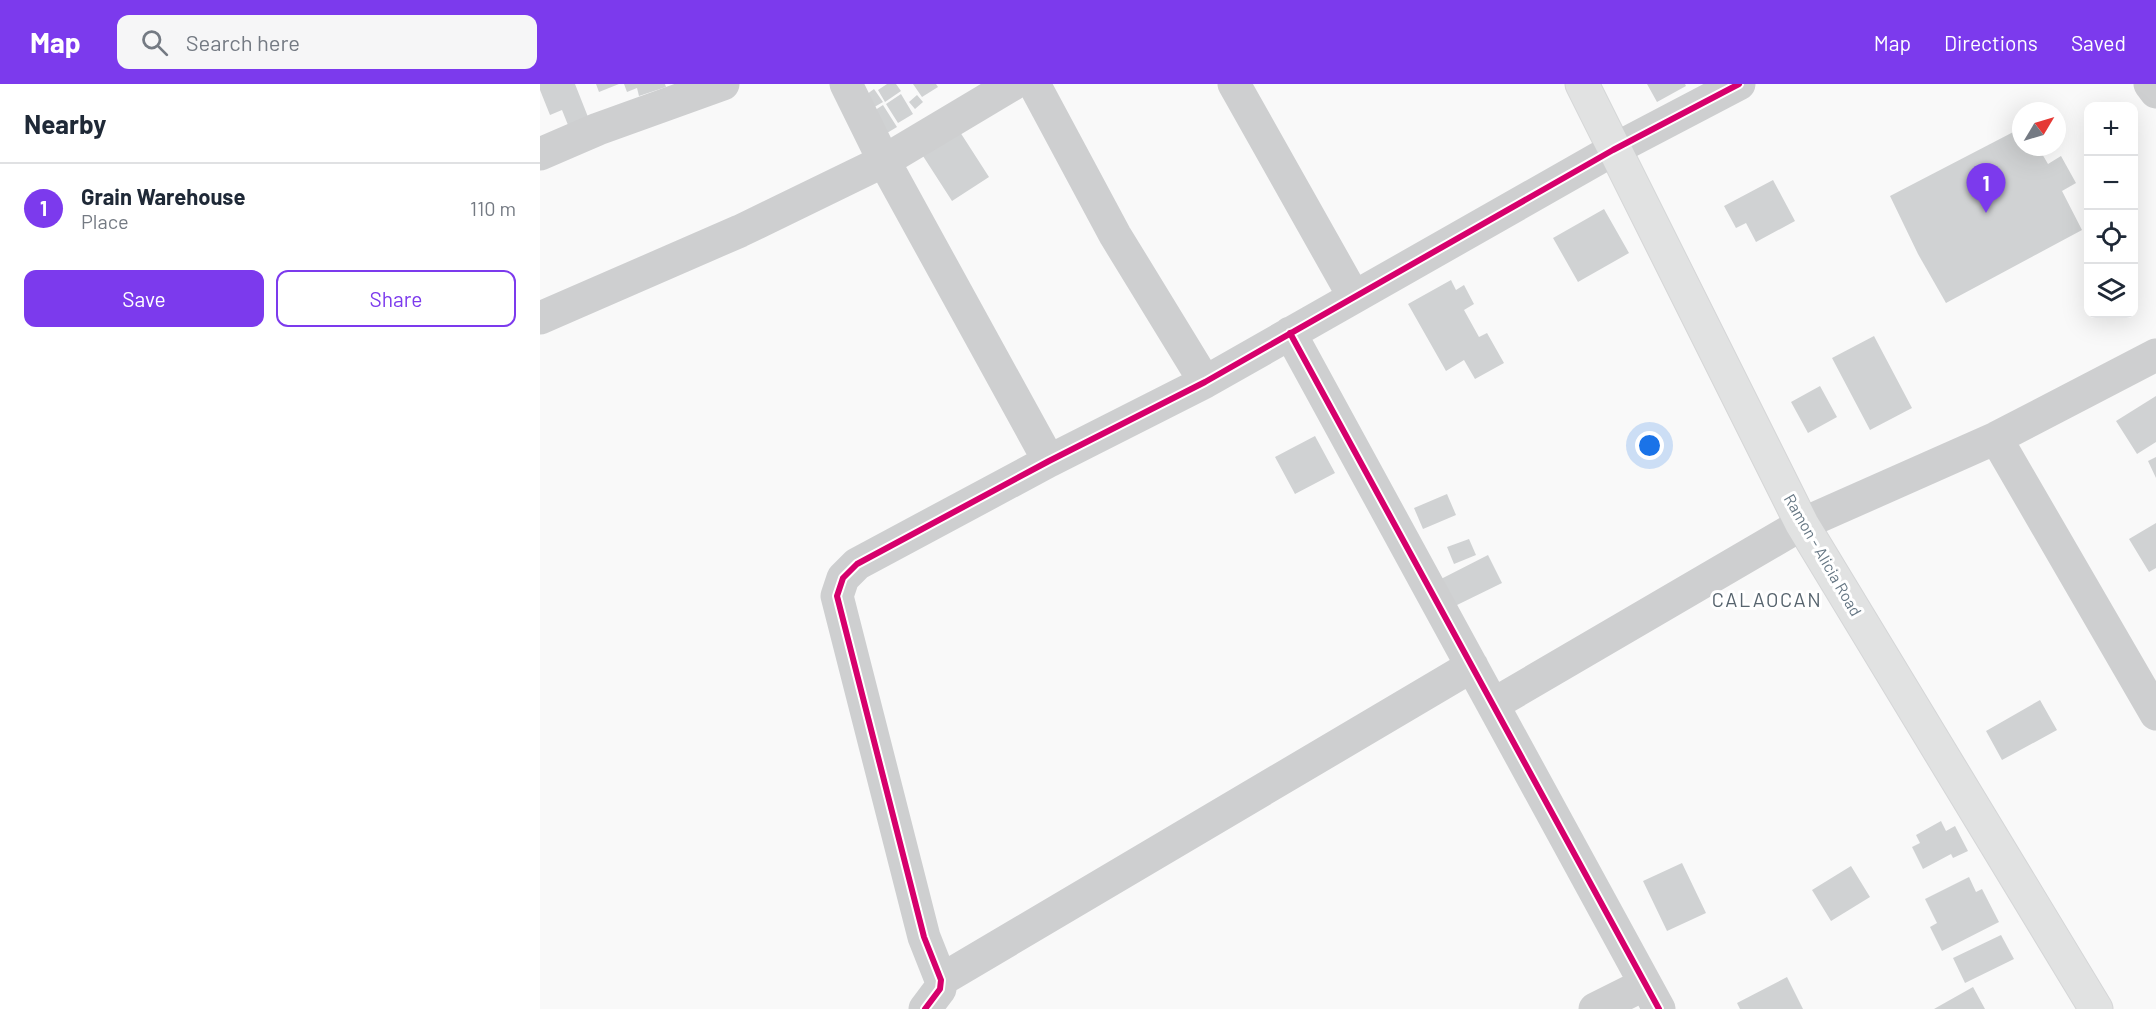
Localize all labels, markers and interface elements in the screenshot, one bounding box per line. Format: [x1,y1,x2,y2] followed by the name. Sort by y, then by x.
[117,15,537,69] search box
[30,25,81,59] text: Map
[138,26,171,59] icon: search
[186,29,300,55] text: Search here
[1874,30,1911,55] text: Map
[1944,30,2038,55] text: Directions
[2071,30,2126,55] text: Saved
[2012,102,2066,156] north arrow
[2084,102,2138,318] map controls
[2084,102,2138,156] button: +
[24,108,106,139] text: Nearby
[2084,156,2138,210] button: −
[1966,164,2006,213] pin: 1
[81,183,245,209] text: Grain Warehouse
[40,196,47,220] text: 1
[470,196,516,220] text: 110 m
[81,209,129,233] text: Place
[2084,210,2138,264] button: locate
[2084,264,2138,318] button: layers
[24,270,264,327] button: Save
[276,270,516,327] button: Share
[1635,431,1664,460] your location
[1781,490,1866,619] street label: Ramon - Alicia Road
[1712,587,1822,611] district label: CALAOCAN

